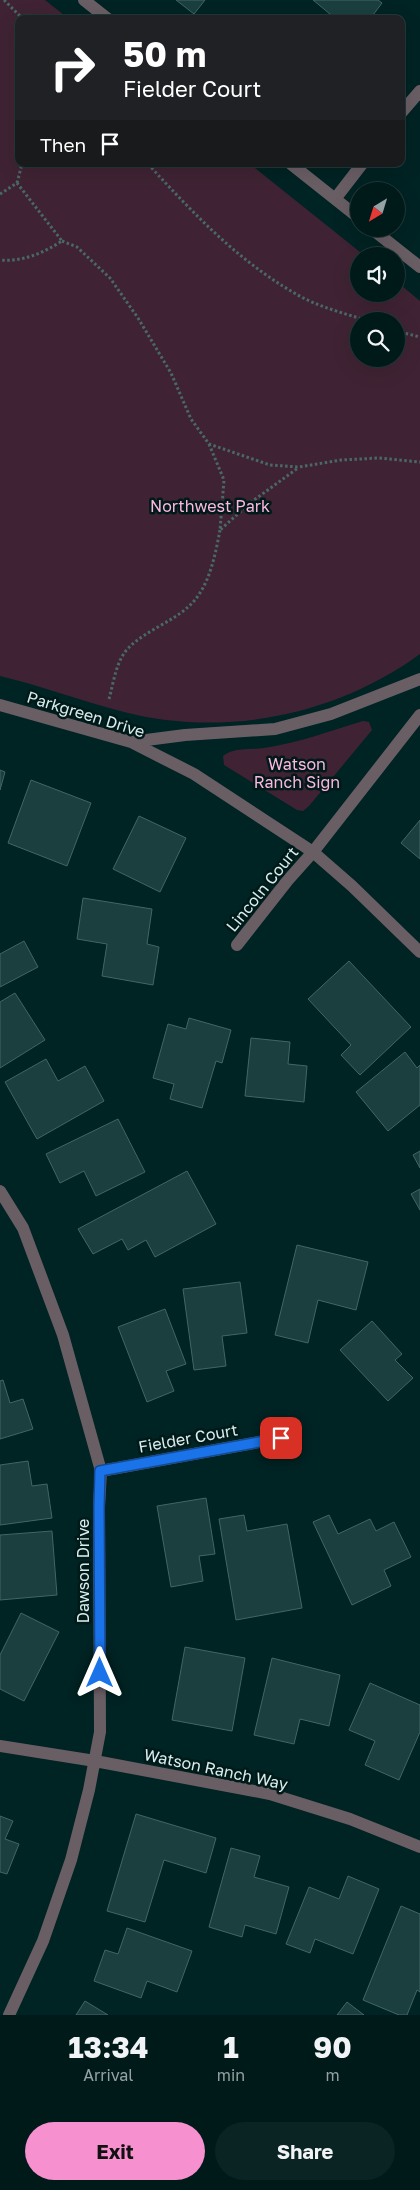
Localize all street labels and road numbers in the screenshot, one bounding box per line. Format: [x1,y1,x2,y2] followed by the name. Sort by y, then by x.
[25,687,147,741] street label: Parkgreen Drive
[222,842,302,936] street label: Lincoln Court
[137,1419,239,1457] street label: Fielder Court
[73,1519,93,1623] street label: Dawson Drive
[142,1744,290,1794] street label: Watson Ranch Way

